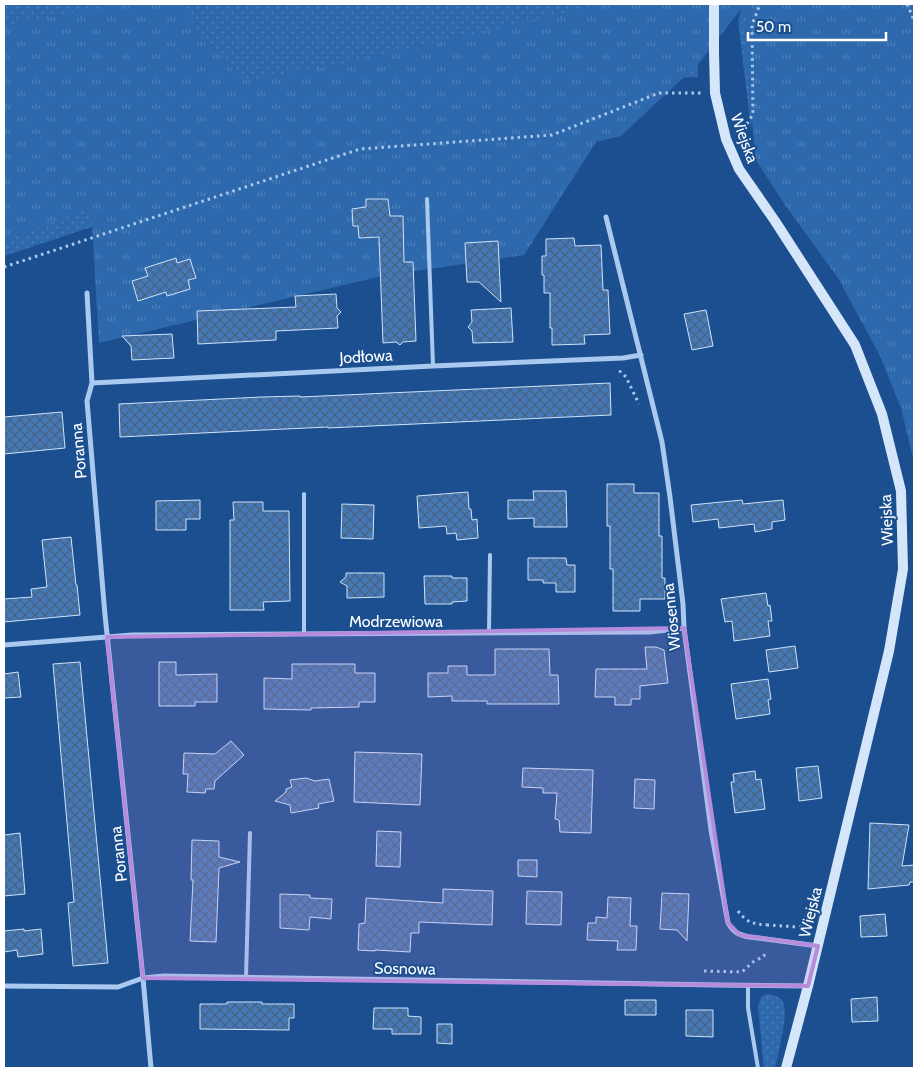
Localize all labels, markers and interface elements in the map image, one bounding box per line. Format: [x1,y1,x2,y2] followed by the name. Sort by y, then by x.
[748,10,886,42] scale bar
[756,18,791,36] text: 50 m
[727,111,762,166] street label: Wiejska
[338,346,393,367] street label: Jodłowa
[67,422,90,480] street label: Poranna
[876,494,897,546] street label: Wiejska
[658,582,684,652] street label: Wiosenna
[349,612,443,631] street label: Modrzewiowa
[106,825,131,883] street label: Poranna
[795,885,826,939] street label: Wiejska
[374,958,436,979] street label: Sosnowa

